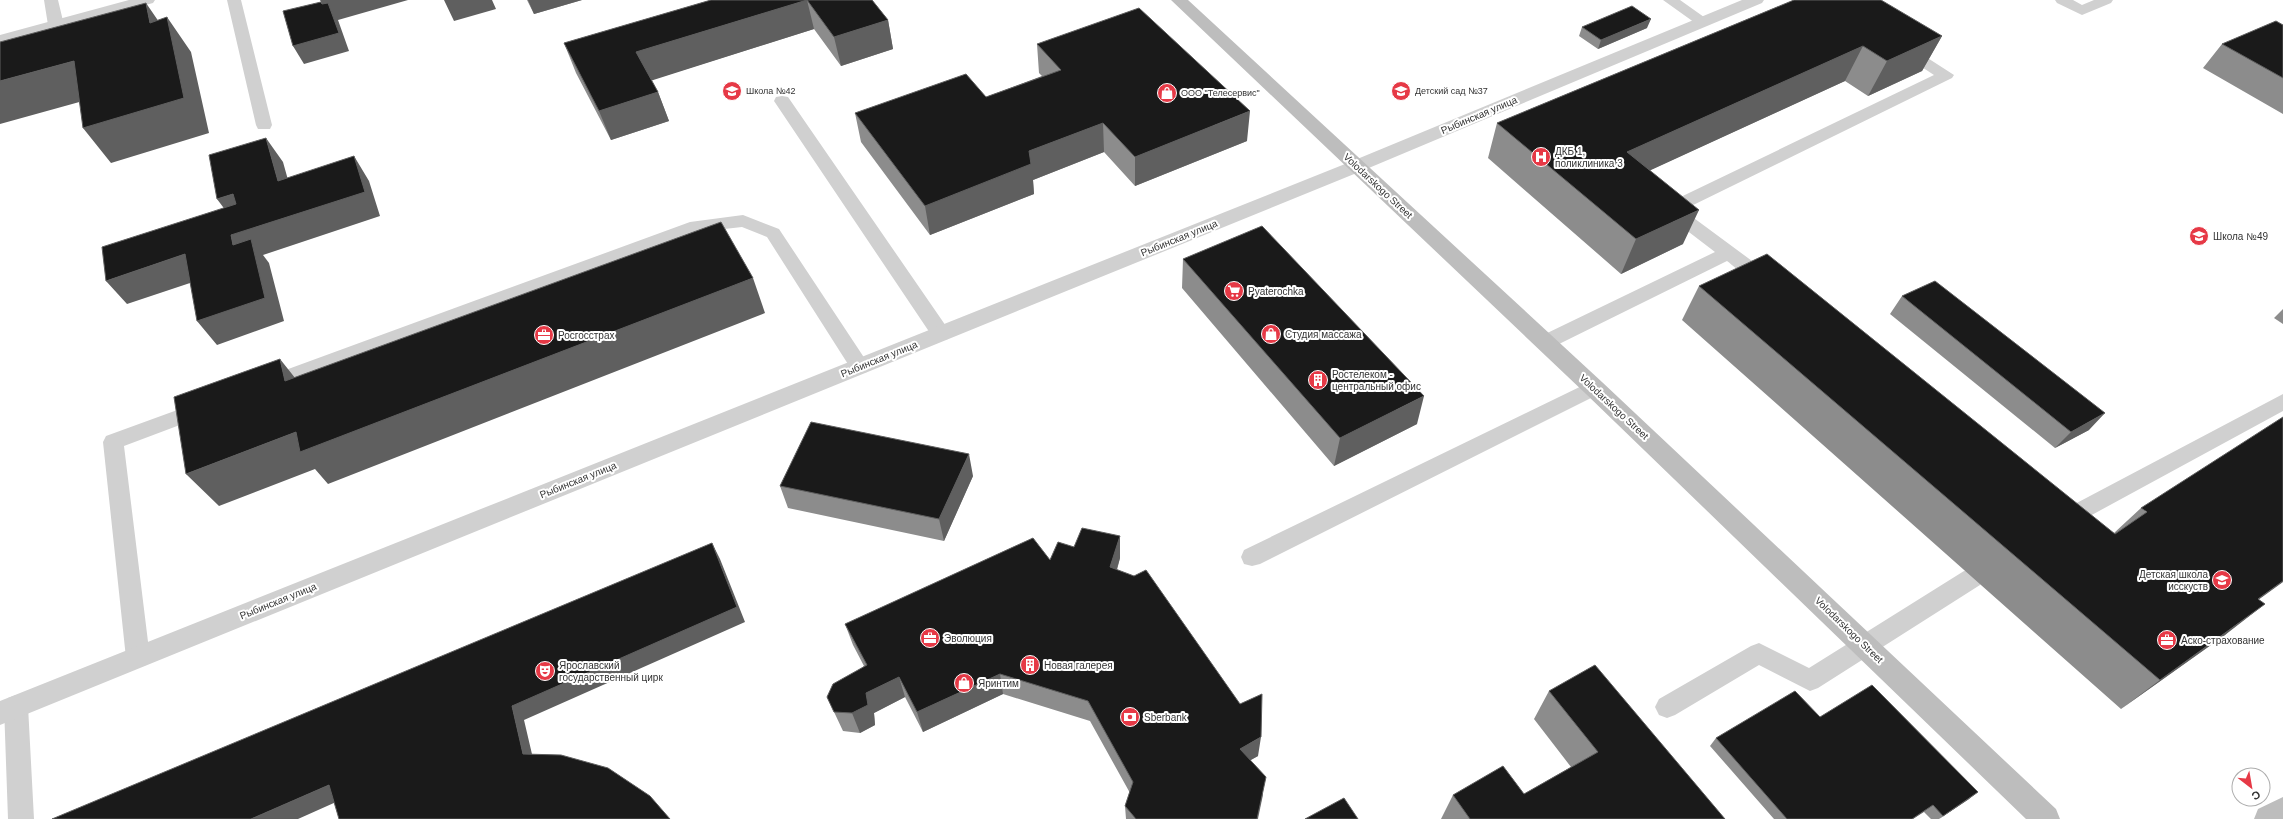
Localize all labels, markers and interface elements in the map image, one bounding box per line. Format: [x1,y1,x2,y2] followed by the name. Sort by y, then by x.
[721,80,743,102] school or university icon: Школа №42
[1390,80,1412,102] school or university icon: Детский сад №37
[1156,82,1178,104] shop icon: ООО "Телесервис"
[746,86,796,96] place label: Школа №42
[1415,86,1488,96] place label: Детский сад №37
[1181,88,1260,98] place label: ООО "Телесервис"
[1439,94,1519,136] street label: Рыбинская улица
[1530,146,1552,168] hospital icon: ДКБ 1, поликлиника 3
[1555,146,1623,169] place label: ДКБ 1, поликлиника 3
[1341,151,1415,221] street label: Volodarskogo Street
[1139,217,1219,258] street label: Рыбинская улица
[2188,225,2210,247] school or university icon: Школа №49
[2213,231,2268,242] place label: Школа №49
[1223,280,1245,302] supermarket icon: Pyaterochka
[1248,286,1304,297] place label: Pyaterochka
[1260,323,1282,345] shop icon: Студия массажа
[533,324,555,346] office icon: Росгосстрах
[1285,329,1362,340] place label: Студия массажа
[558,330,614,341] place label: Росгосстрах
[839,338,919,379] street label: Рыбинская улица
[1307,369,1329,391] building icon: Ростелеком - центральный офис
[1332,369,1421,392] place label: Ростелеком - центральный офис
[1577,372,1651,442] street label: Volodarskogo Street
[538,459,618,500] street label: Рыбинская улица
[2139,569,2208,592] place label: Детская школа исскуств
[2211,569,2233,591] school or university icon: Детская школа исскуств
[238,580,318,621] street label: Рыбинская улица
[1813,595,1885,665] street label: Volodarskogo Street
[919,627,941,649] office icon: Эволюция
[2156,629,2178,651] office icon: Аско-страхование
[944,633,992,644] place label: Эволюция
[2181,635,2265,646] place label: Аско-страхование
[1019,654,1041,676] building icon: Новая галерея
[534,660,556,682] theatre icon: Ярославский государственный цирк
[559,660,663,683] place label: Ярославский государственный цирк
[1044,660,1113,671] place label: Новая галерея
[953,672,975,694] shop icon: Яринтим
[978,678,1019,689] place label: Яринтим
[1119,706,1141,728] bank icon: Sberbank
[1144,712,1188,723] place label: Sberbank
[2231,767,2271,807] north arrow
[2250,788,2263,803] text: С

